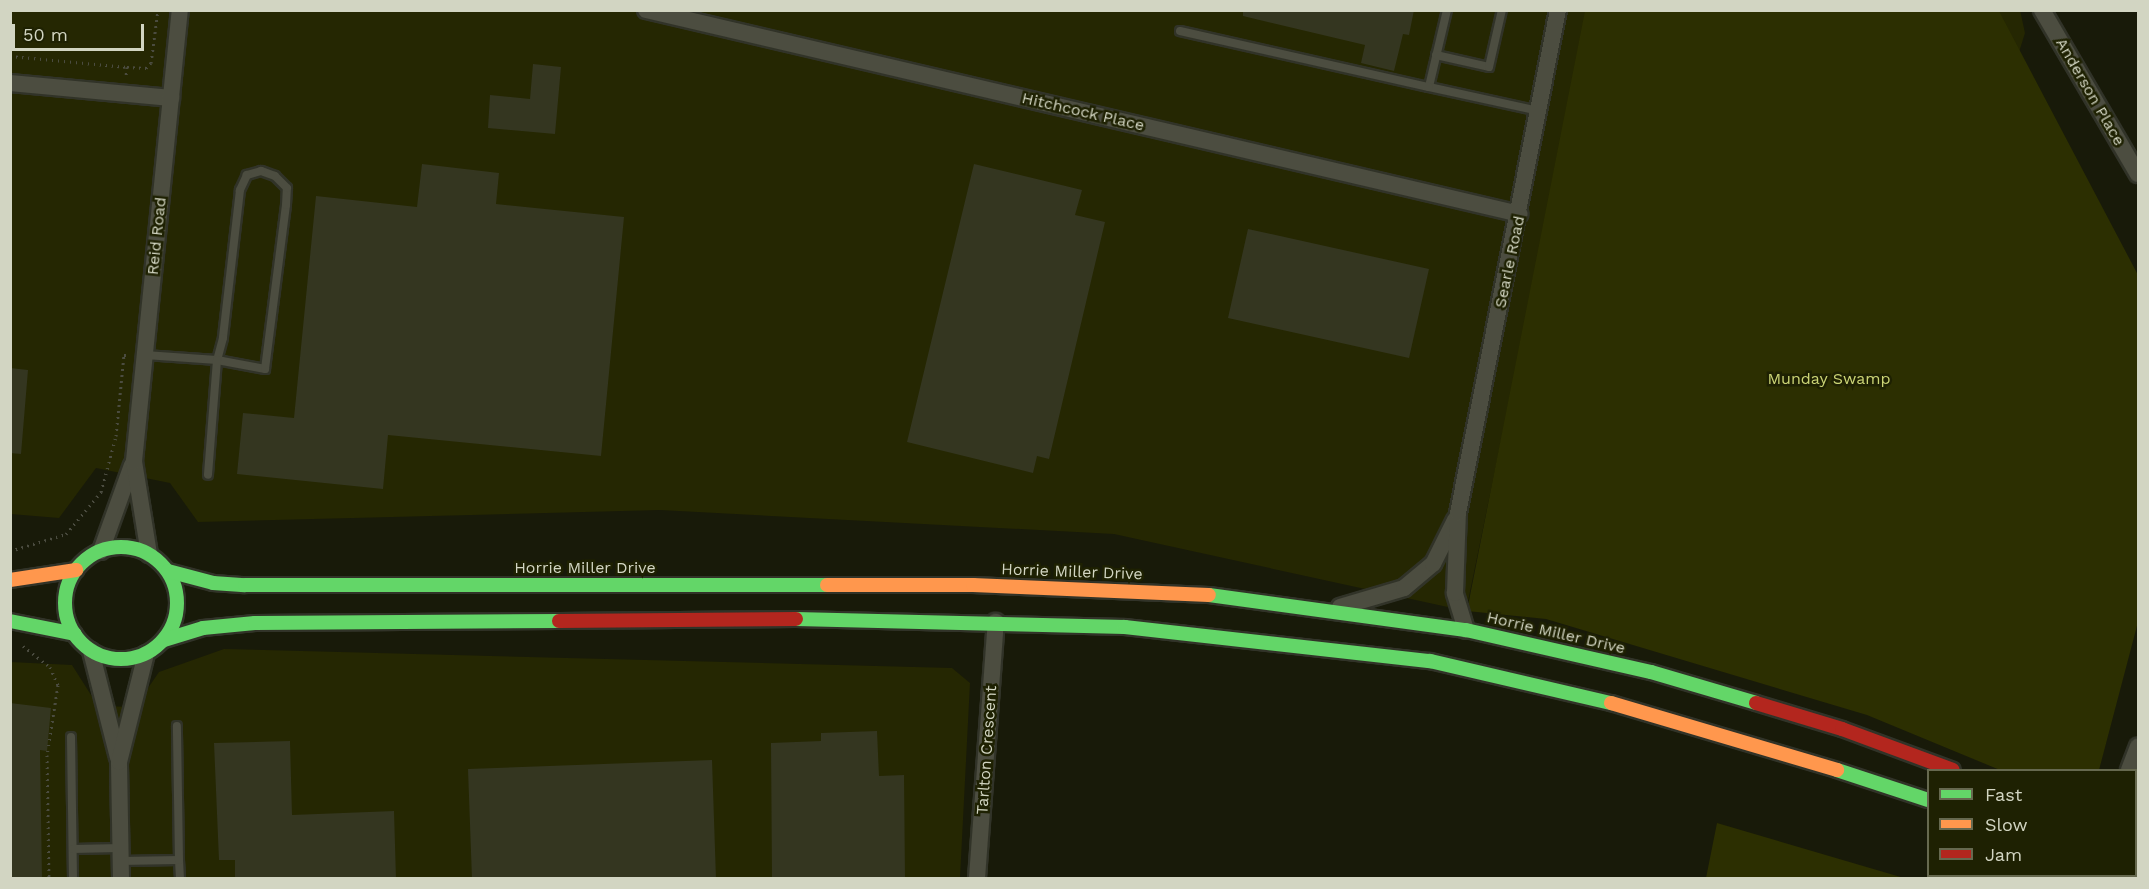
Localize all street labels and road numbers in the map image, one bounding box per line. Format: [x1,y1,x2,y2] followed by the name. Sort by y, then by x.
[2051,35,2129,149] street label: Anderson Place
[1020,89,1146,135] street label: Hitchcock Place
[143,196,171,276] street label: Reid Road
[1491,214,1529,310] street label: Searle Road
[514,558,656,578] street label: Horrie Miller Drive
[1001,560,1143,584] street label: Horrie Miller Drive
[1485,608,1627,658] street label: Horrie Miller Drive
[973,685,1001,815] street label: Tarlton Crescent

